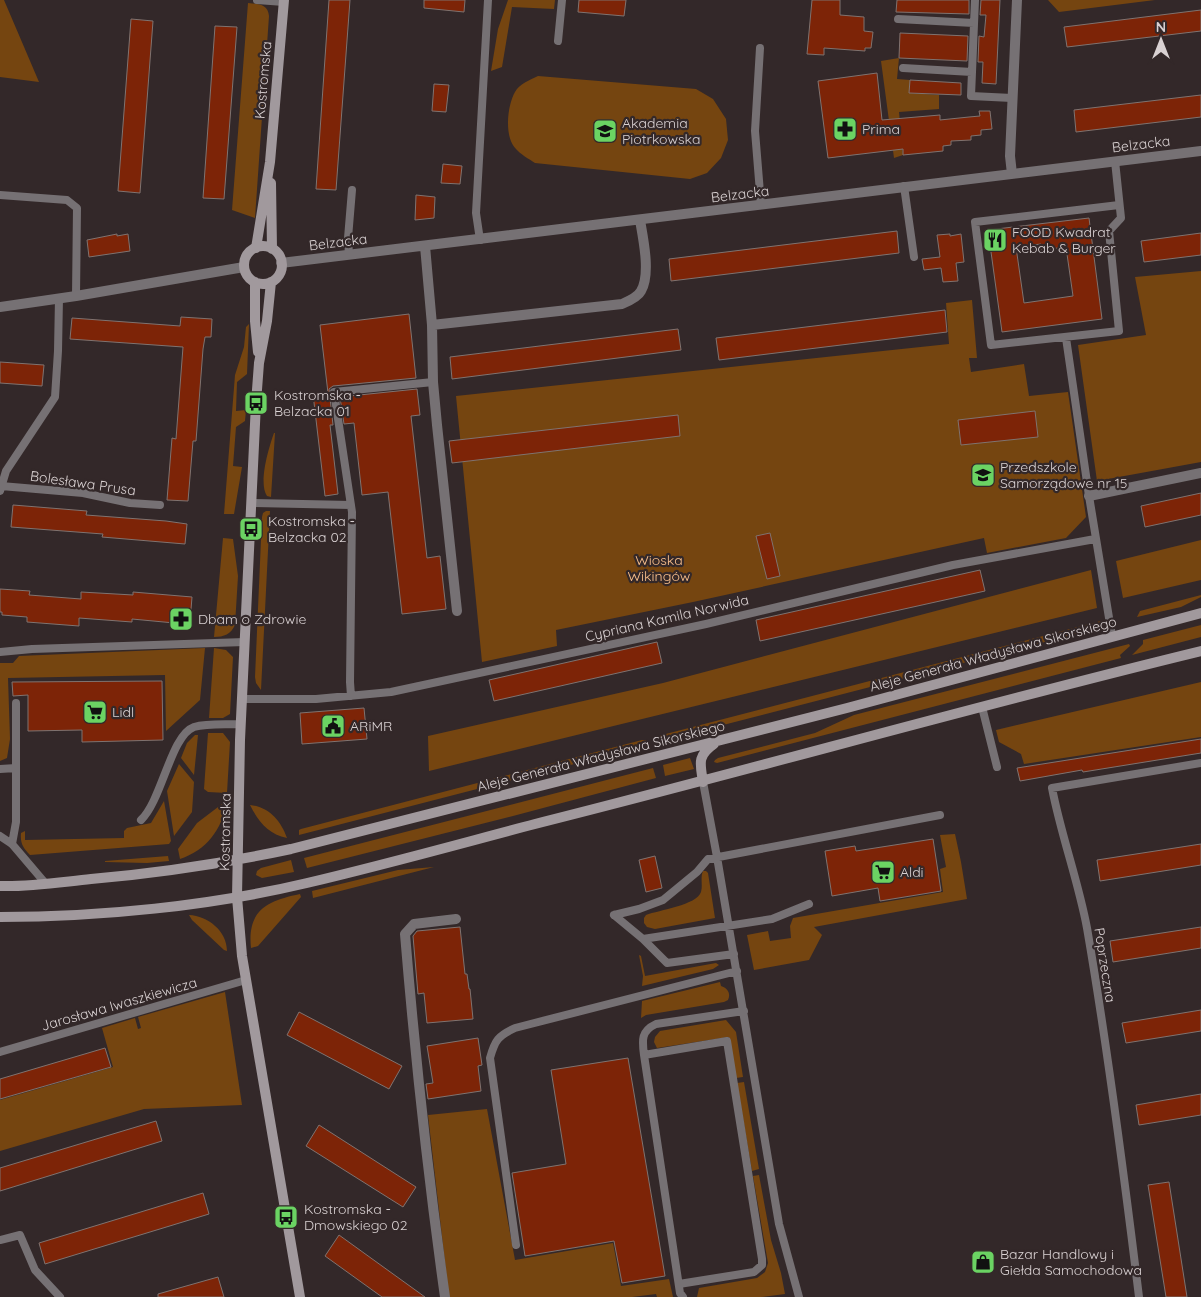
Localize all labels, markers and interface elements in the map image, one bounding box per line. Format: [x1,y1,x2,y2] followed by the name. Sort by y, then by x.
[1136,15,1186,65] north arrow
[1156,18,1166,36] text: N
[251,41,275,119] street label: Kostromska
[622,114,701,148] place label: Akademia Piotrkowska
[832,116,858,142] pharmacy icon: Prima
[592,118,618,144] school or university icon: Akademia Piotrkowska
[862,120,900,138] place label: Prima
[1111,131,1171,157] street label: Belzacka
[710,181,770,207] street label: Belzacka
[1012,223,1116,257] place label: FOOD Kwadrat Kebab & Burger
[982,227,1008,253] restaurant icon: FOOD Kwadrat Kebab & Burger
[308,229,368,255] street label: Belzacka
[274,386,361,420] place label: Kostromska - Belzacka 01
[243,390,269,416] bus stop icon: Kostromska - Belzacka 01
[1000,458,1127,492] place label: Przedszkole Samorządowe nr 15
[970,462,996,488] school or university icon: Przedszkole Samorządowe nr 15
[29,467,137,499] street label: Bolesława Prusa
[268,512,355,546] place label: Kostromska - Belzacka 02
[238,516,264,542] bus stop icon: Kostromska - Belzacka 02
[628,551,691,585] park label: Wioska Wikingów
[583,590,751,646] street label: Cypriana Kamila Norwida
[168,606,194,632] pharmacy icon: Dbam o Zdrowie
[198,610,306,628] place label: Dbam o Zdrowie
[868,612,1118,696] street label: Aleje Generała Władysława Sikorskiego
[82,699,108,725] supermarket icon: Lidl
[112,703,134,721] place label: Lidl
[320,713,346,739] public building icon: ARiMR
[475,716,727,796] street label: Aleje Generała Władysława Sikorskiego
[350,717,392,735] place label: ARiMR
[215,793,235,871] street label: Kostromska
[870,859,896,885] supermarket icon: Aldi
[900,863,924,881] place label: Aldi
[1090,926,1120,1004] street label: Poprzeczna
[39,973,199,1035] street label: Jarosława Iwaszkiewicza
[304,1200,408,1234] place label: Kostromska - Dmowskiego 02
[273,1204,299,1230] bus stop icon: Kostromska - Dmowskiego 02
[1000,1245,1142,1279] place label: Bazar Handlowy i Giełda Samochodowa
[970,1249,996,1275] shop icon: Bazar Handlowy i Giełda Samochodowa

